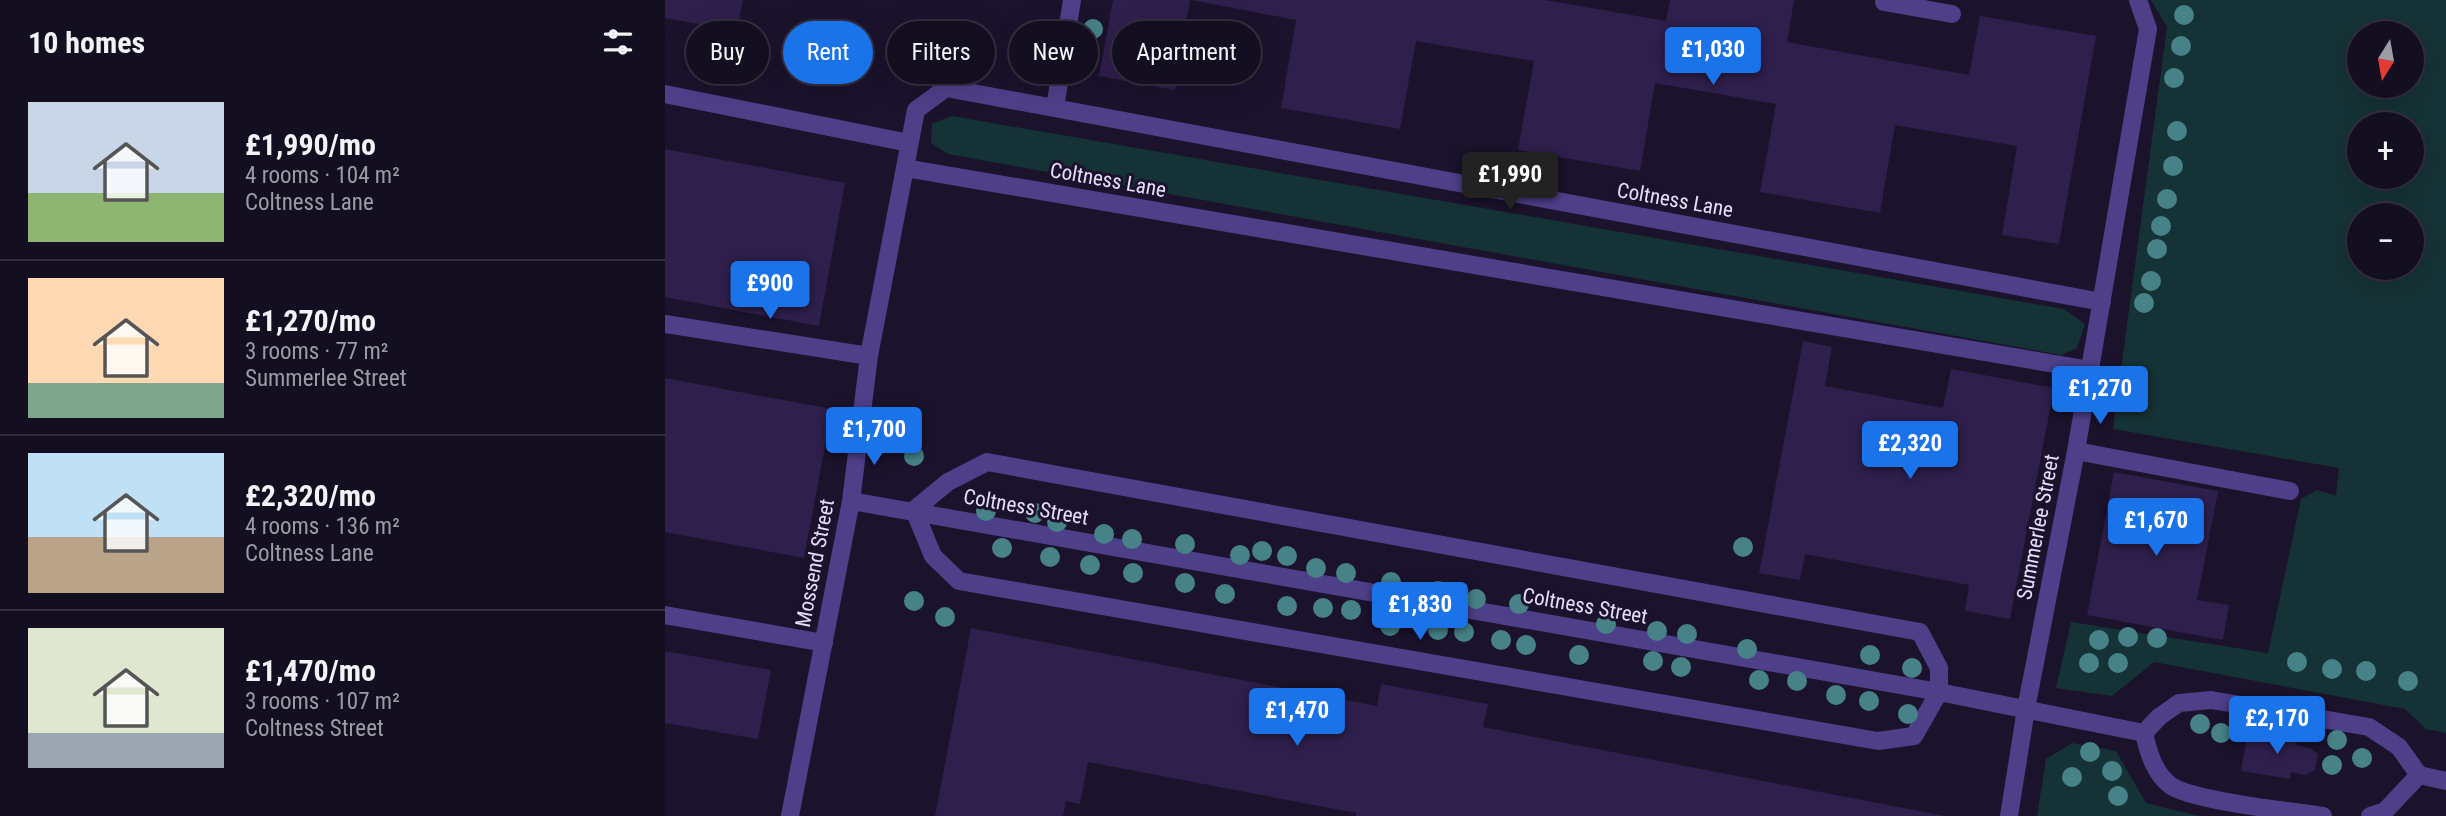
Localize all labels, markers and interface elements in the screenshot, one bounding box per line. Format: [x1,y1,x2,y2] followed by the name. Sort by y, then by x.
[686,21,769,84] chip: Buy
[783,21,873,84] chip: Rent
[887,21,995,84] chip: Filters
[1009,21,1098,84] chip: New
[1112,21,1261,84] chip: Apartment
[2347,21,2424,98] north arrow
[2347,21,2424,280] map controls
[599,23,637,61] icon: filters
[28,25,145,60] text: 10 homes
[1656,28,1770,87] pin: £1,030
[1681,36,1745,63] text: £1,030
[2347,112,2424,189] button: +
[245,127,376,162] text: £1,990/mo
[84,130,168,214] icon: home
[1453,152,1567,212] pin: £1,990
[1048,158,1168,202] street label: Coltness Lane
[1478,161,1542,188] text: £1,990
[245,162,400,189] text: 4 rooms · 104 m²
[1615,178,1735,222] street label: Coltness Lane
[245,189,374,216] text: Coltness Lane
[2347,203,2424,280] button: −
[729,262,811,321] pin: £900
[747,270,793,297] text: £900
[245,303,376,338] text: £1,270/mo
[84,306,168,390] icon: home
[245,338,388,365] text: 3 rooms · 77 m²
[245,365,406,392] text: Summerlee Street
[2043,366,2157,426] pin: £1,270
[2068,375,2132,402] text: £1,270
[817,407,931,467] pin: £1,700
[842,416,906,443] text: £1,700
[1853,421,1967,481] pin: £2,320
[1878,430,1942,457] text: £2,320
[2012,452,2064,602] street label: Summerlee Street
[245,478,376,513] text: £2,320/mo
[84,481,168,565] icon: home
[962,484,1090,530] street label: Coltness Street
[791,497,839,629] street label: Mossend Street
[2099,498,2213,558] pin: £1,670
[2124,507,2188,534] text: £1,670
[245,513,400,540] text: 4 rooms · 136 m²
[245,540,374,567] text: Coltness Lane
[1363,582,1477,642] pin: £1,830
[1521,583,1649,629] street label: Coltness Street
[1388,591,1452,618] text: £1,830
[245,653,376,688] text: £1,470/mo
[84,656,168,740] icon: home
[245,688,400,715] text: 3 rooms · 107 m²
[1240,688,1354,748] pin: £1,470
[2220,696,2334,756] pin: £2,170
[1265,697,1329,724] text: £1,470
[2245,705,2309,732] text: £2,170
[245,715,384,742] text: Coltness Street

